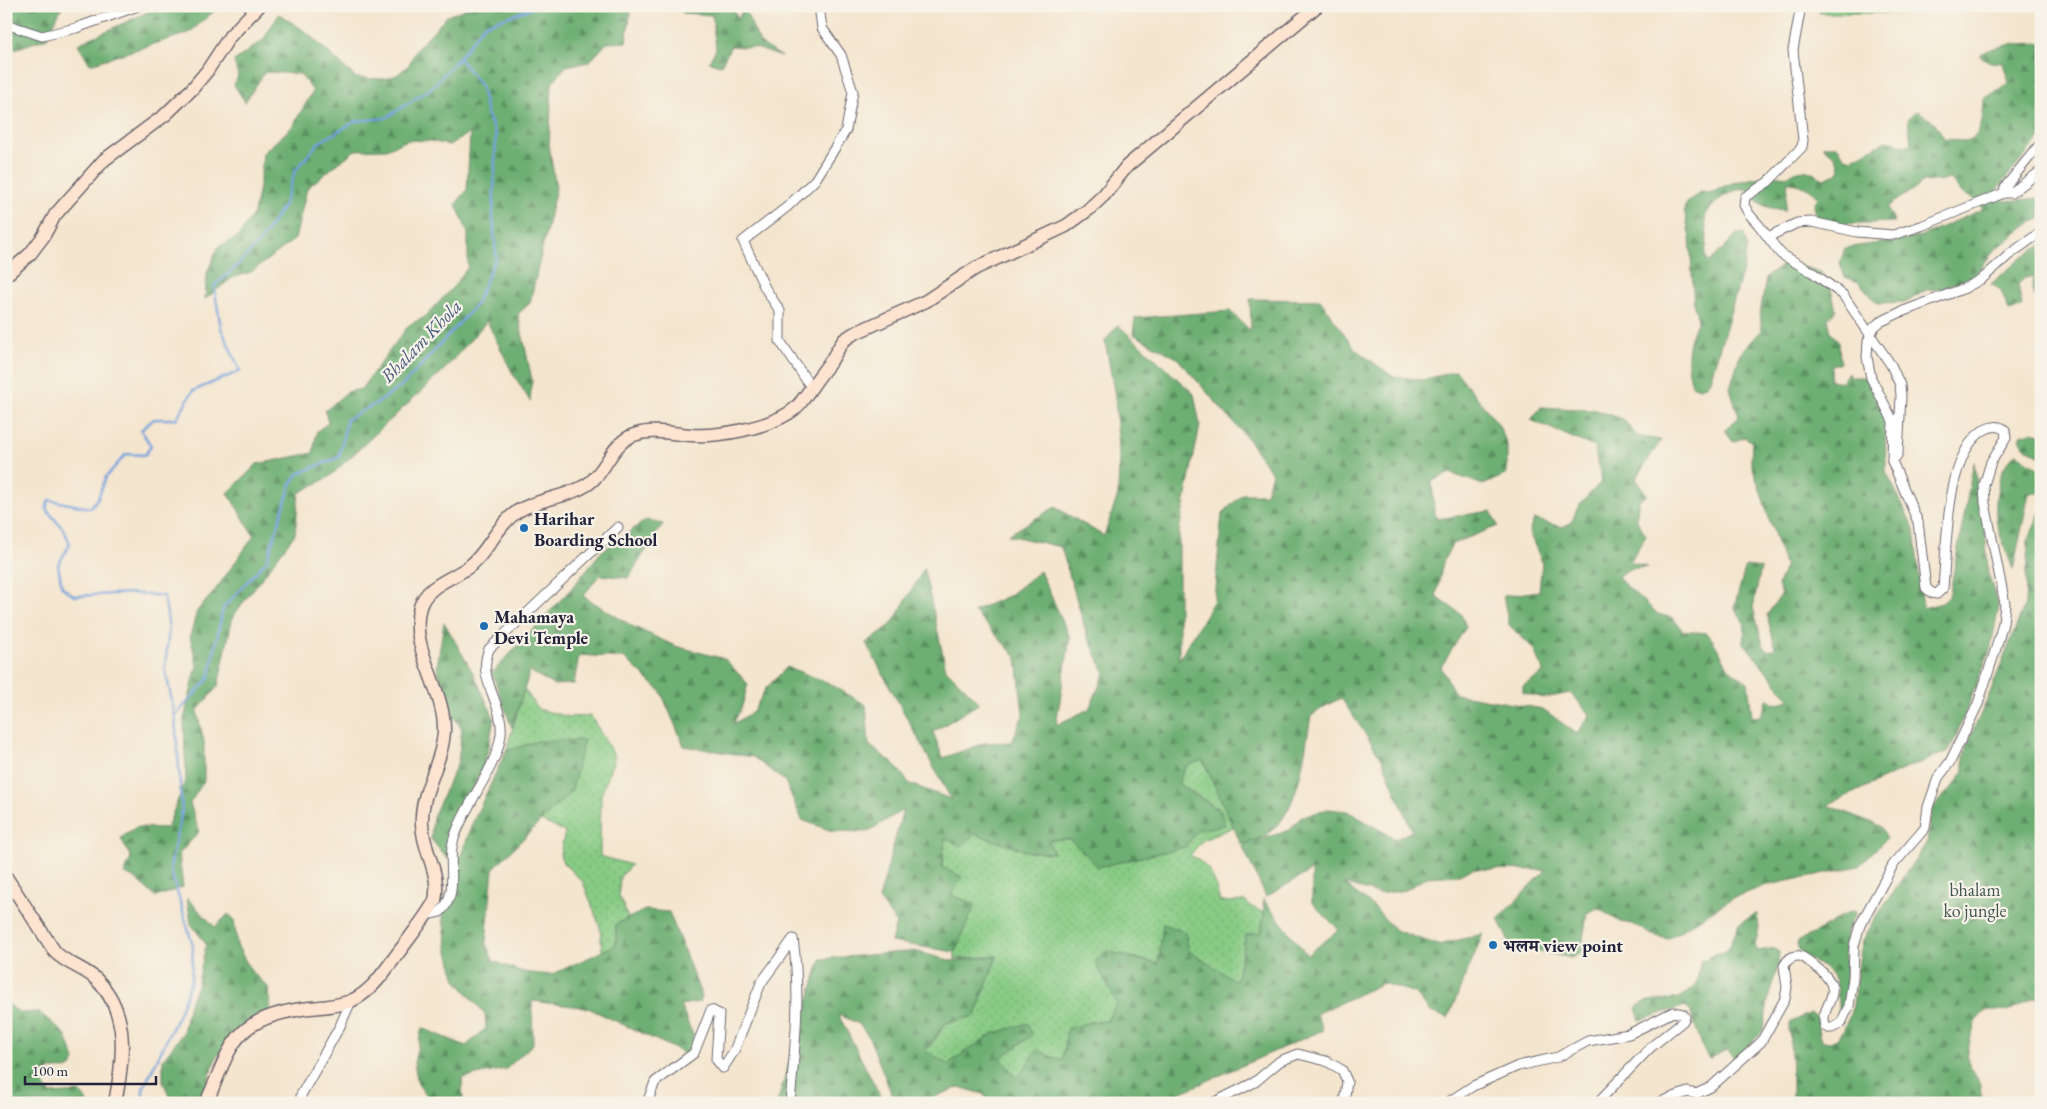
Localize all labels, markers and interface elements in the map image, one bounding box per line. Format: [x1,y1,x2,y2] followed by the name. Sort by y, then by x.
[374,294,467,389] water label: Bhalam Khola
[534,507,657,551] place label: Harihar Boarding School
[518,522,530,534] marker: Harihar Boarding School
[494,605,589,649] place label: Mahamaya Devi Temple
[478,620,490,632] marker: Mahamaya Devi Temple
[1943,878,2007,922] park label: bhalam ko jungle
[1503,934,1623,957] place label: भलम view point
[1487,939,1499,951] marker: भलम view point
[25,1054,156,1086] scale bar
[32,1061,69,1080] text: 100 m

